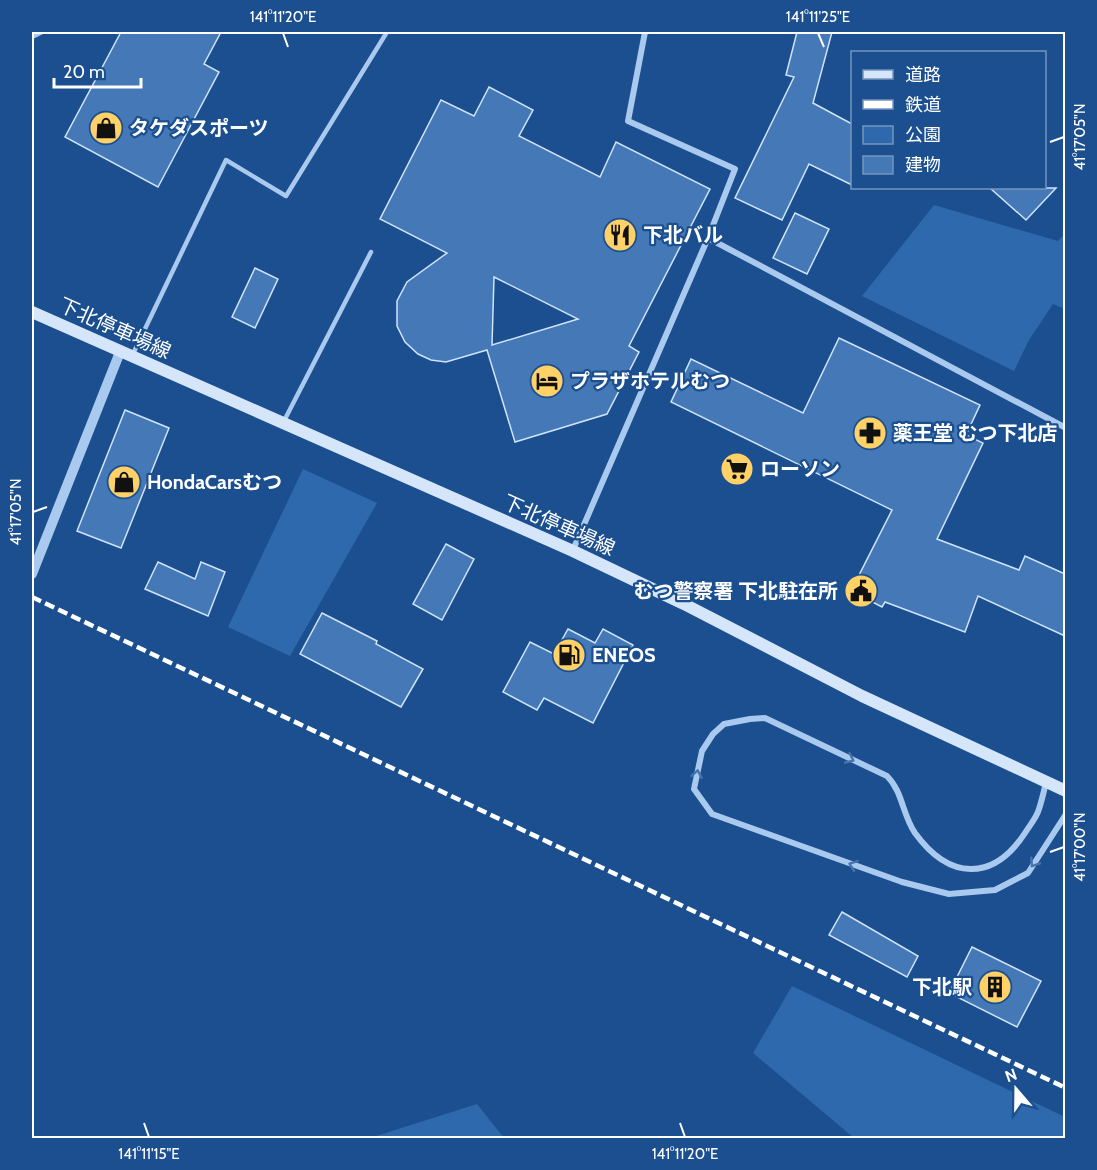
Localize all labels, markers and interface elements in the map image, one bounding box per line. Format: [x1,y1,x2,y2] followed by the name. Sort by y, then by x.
[250,8,316,26] text: 141°11'20"E
[786,8,850,26] text: 141°11'25"E
[54,51,141,89] scale bar
[851,51,1046,189] legend
[63,61,105,83] text: 20 m
[905,64,941,86] text: 道路
[905,94,941,116] text: 鉄道
[1071,104,1089,170] text: 41°17'05"N
[88,110,124,146] shop icon: タケダスポーツ
[129,116,269,140] place label: タケダスポーツ
[905,124,941,146] text: 公園
[905,154,941,176] text: 建物
[602,217,638,253] restaurant icon: 下北バル
[643,223,723,247] place label: 下北バル
[55,293,175,363] street label: 下北停車場線
[529,363,565,399] hotel icon: プラザホテルむつ
[570,369,730,393] place label: プラザホテルむつ
[852,415,888,451] pharmacy icon: 薬王堂 むつ下北店
[893,421,1058,445] place label: 薬王堂 むつ下北店
[719,451,755,487] supermarket icon: ローソン
[760,457,840,481] place label: ローソン
[106,464,142,500] shop icon: HondaCarsむつ
[147,470,282,494] place label: HondaCarsむつ
[7,479,25,545] text: 41°17'05"N
[499,490,619,560] street label: 下北停車場線
[843,573,879,609] public building icon: むつ警察署 下北駐在所
[634,579,838,603] place label: むつ警察署 下北駐在所
[551,637,587,673] fuel station icon: ENEOS
[592,643,656,667] place label: ENEOS
[844,751,855,763] one-way arrow
[690,770,702,779] one-way arrow
[1071,812,1089,882] text: 41°17'00"N
[1030,857,1041,868] one-way arrow
[848,859,859,872] one-way arrow
[977,969,1013,1005] building icon: 下北駅
[912,975,972,999] place label: 下北駅
[986,1059,1046,1119] north arrow
[1002,1065,1020,1086] text: N
[118,1145,180,1163] text: 141°11'15"E
[652,1145,718,1163] text: 141°11'20"E

